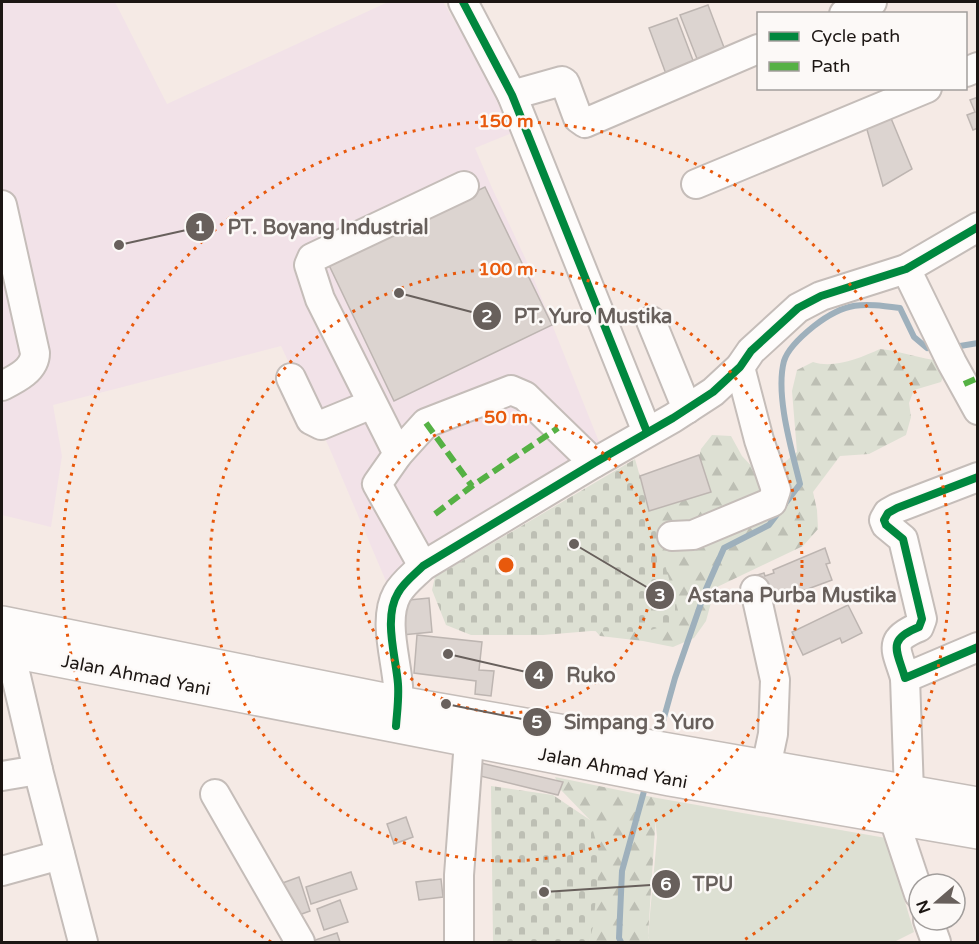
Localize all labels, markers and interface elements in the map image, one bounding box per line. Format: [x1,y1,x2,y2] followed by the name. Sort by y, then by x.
[757,12,967,90] legend
[811,25,900,47] text: Cycle path
[811,55,850,77] text: Path
[478,110,534,132] text: 150 m
[185,208,441,246] callout: PT. Boyang Industrial
[194,216,206,238] text: 1
[227,216,429,240] text: PT. Boyang Industrial
[478,258,534,280] text: 100 m
[472,297,685,335] callout: PT. Yuro Mustika
[481,305,493,327] text: 2
[514,305,672,329] text: PT. Yuro Mustika
[484,406,528,428] text: 50 m
[496,555,516,575] centre of rings
[645,576,909,614] callout: Astana Purba Mustika
[654,584,666,606] text: 3
[687,584,897,608] text: Astana Purba Mustika
[60,650,212,700] street label: Jalan Ahmad Yani
[524,656,627,694] callout: Ruko
[533,664,545,686] text: 4
[566,664,616,688] text: Ruko
[522,703,726,741] callout: Simpang 3 Yuro
[531,711,543,733] text: 5
[564,711,714,735] text: Simpang 3 Yuro
[537,743,689,793] street label: Jalan Ahmad Yani
[651,865,745,903] callout: TPU
[907,872,967,932] north arrow
[660,873,672,895] text: 6
[692,873,733,897] text: TPU
[912,897,935,916] text: N

